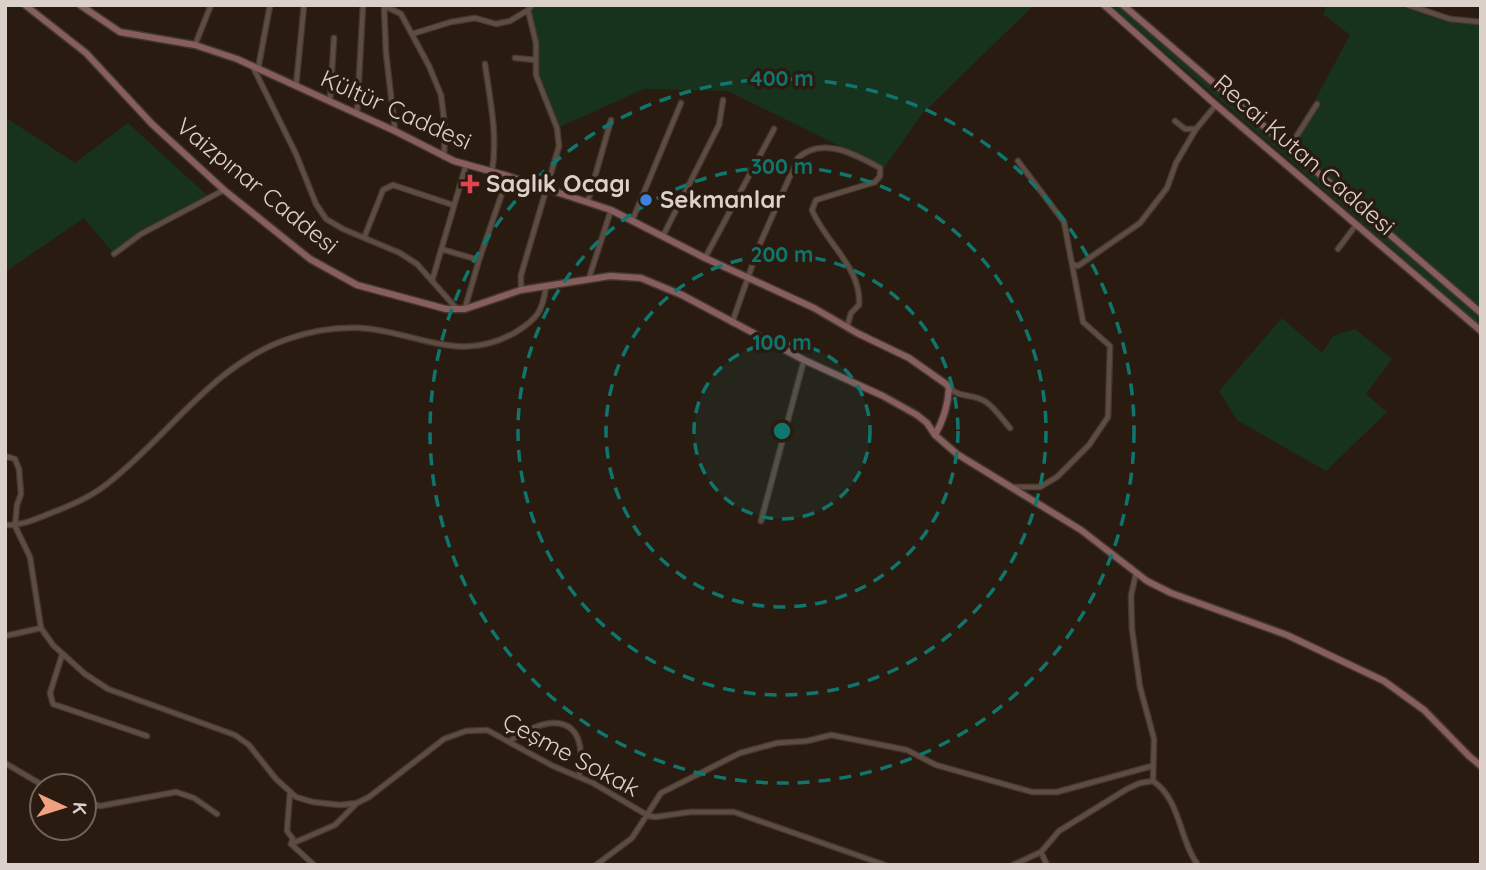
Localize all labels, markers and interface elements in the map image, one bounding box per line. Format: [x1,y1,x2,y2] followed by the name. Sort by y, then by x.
[316,62,476,156] street label: Kültür Caddesi
[750,65,814,91] text: 400 m
[1208,67,1401,241] street label: Recai Kutan Caddesi
[170,111,345,260] street label: Vaizpınar Caddesi
[751,153,813,179] text: 300 m
[486,168,630,198] place label: Saglık Ocagı
[460,174,480,194] marker: Saglık Ocagı
[660,184,786,214] place label: Sekmanlar
[638,192,654,208] marker: Sekmanlar
[751,241,813,267] text: 200 m
[752,329,812,355] text: 100 m
[770,419,794,443] centre of rings
[498,706,645,803] street label: Çeşme Sokak
[28,772,98,842] north arrow
[68,801,92,815] text: K

